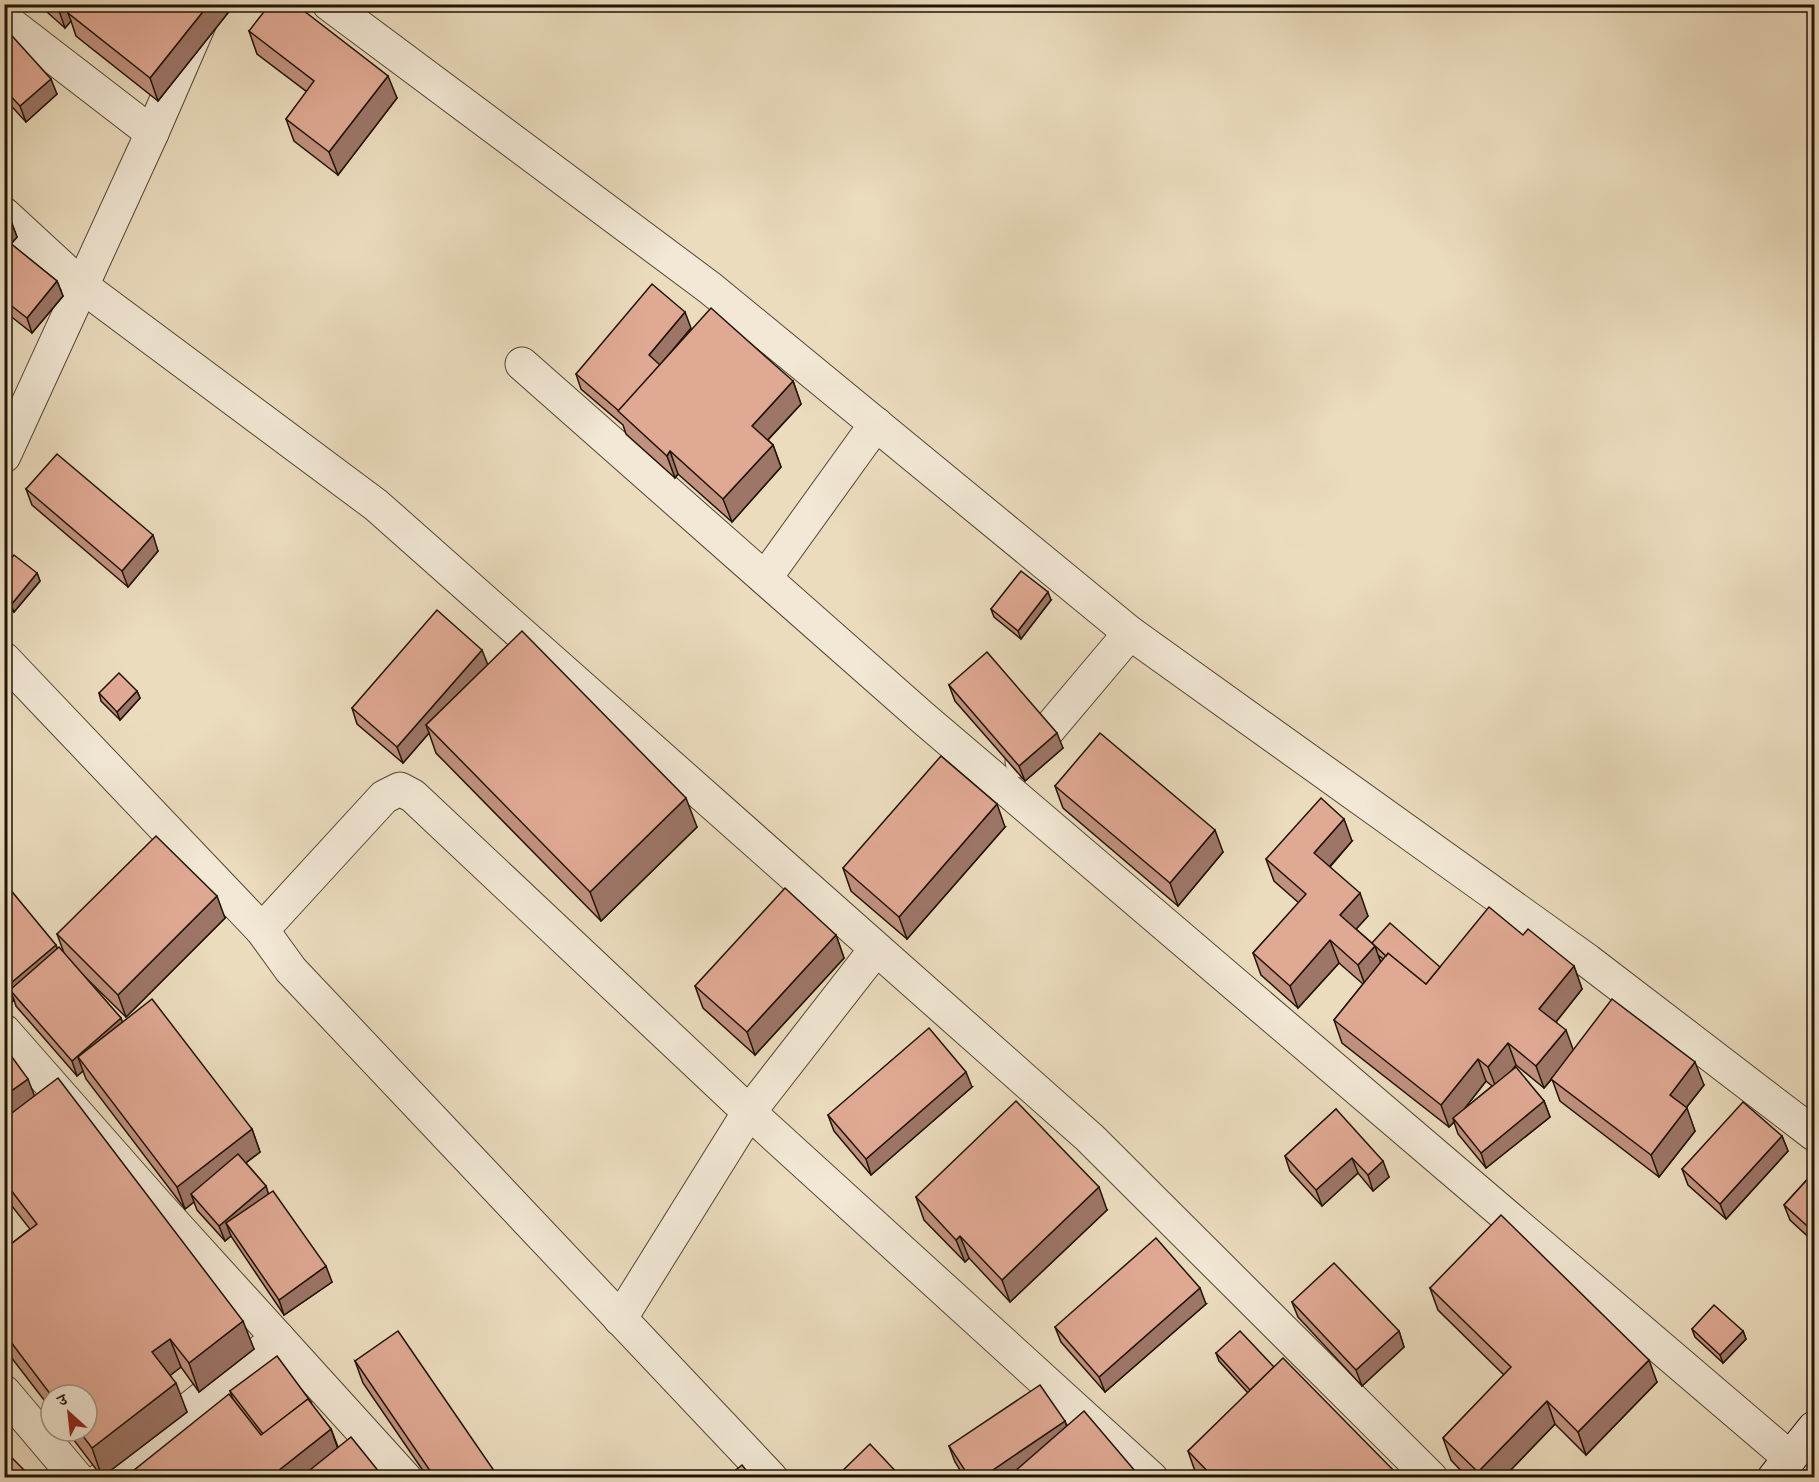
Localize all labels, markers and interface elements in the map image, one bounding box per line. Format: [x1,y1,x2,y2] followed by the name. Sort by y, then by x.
[39,1383,99,1443] north arrow
[55,1392,72,1411] text: उ

